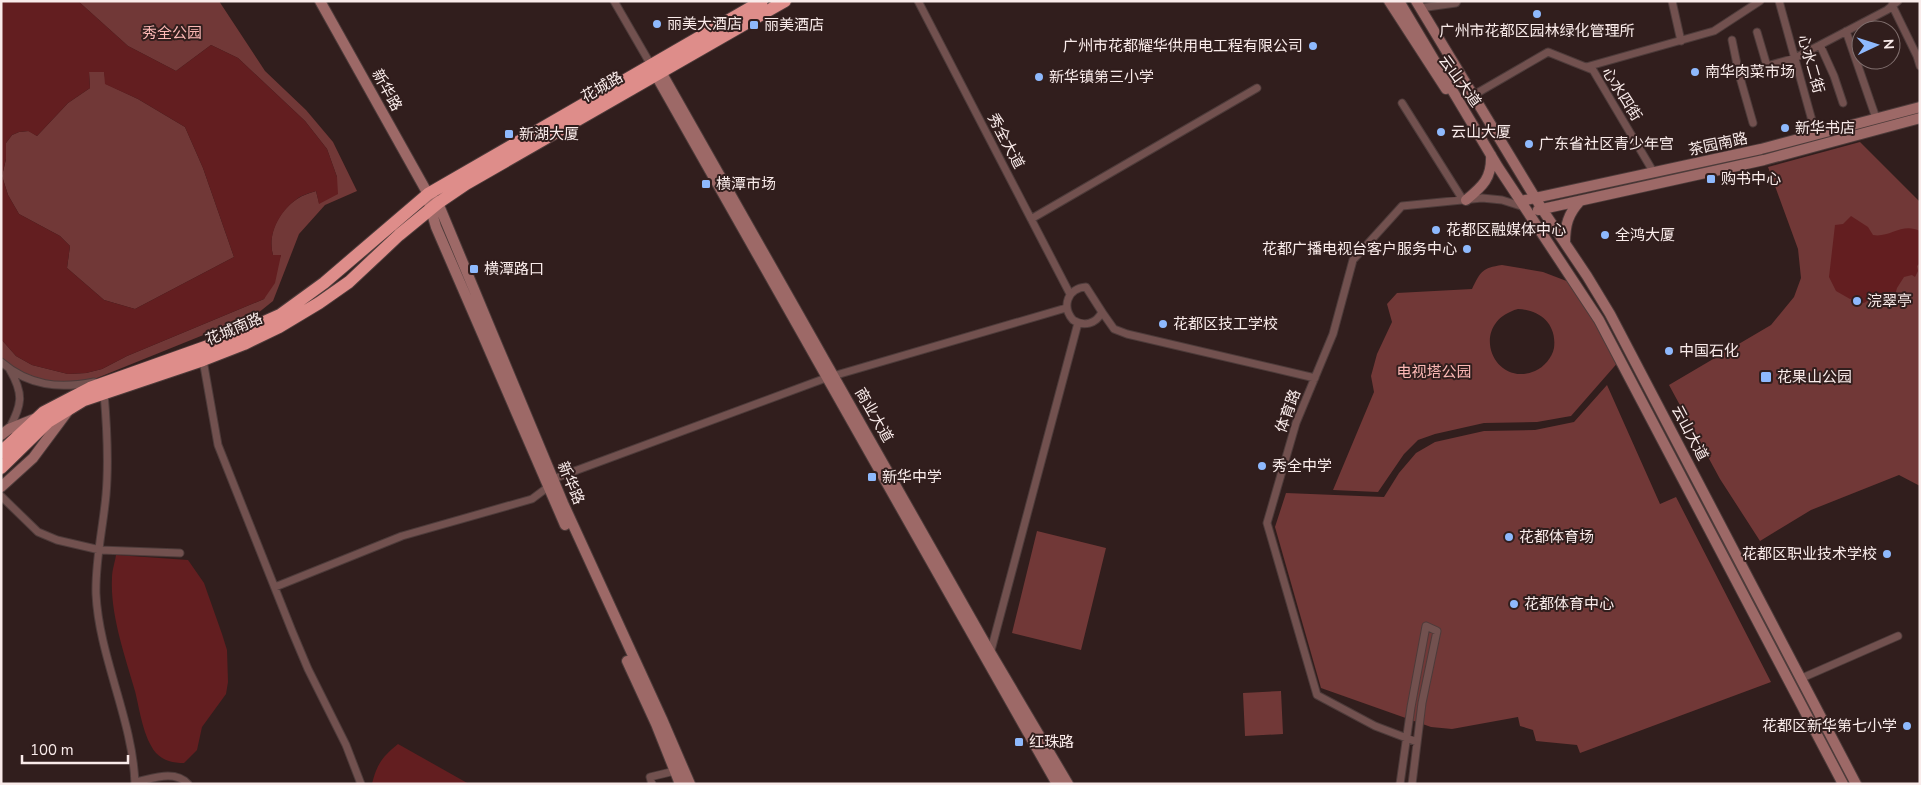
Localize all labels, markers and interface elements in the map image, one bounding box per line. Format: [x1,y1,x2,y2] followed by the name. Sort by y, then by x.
[1531,8,1543,20] marker: 广州市花都区园林绿化管理所
[667,14,742,34] place label: 丽美大酒店
[764,15,824,35] place label: 丽美酒店
[651,18,663,30] marker: 丽美大酒店
[748,19,760,31] marker: 丽美酒店
[1851,20,1901,70] north arrow
[1439,21,1635,41] place label: 广州市花都区园林绿化管理所
[142,23,202,43] park label: 秀全公园
[1793,32,1829,96] street label: 心水二街
[1063,36,1303,56] place label: 广州市花都耀华供用电工程有限公司
[1879,38,1898,50] text: N
[1307,40,1319,52] marker: 广州市花都耀华供用电工程有限公司
[1434,51,1486,111] street label: 云山大道
[1705,62,1795,82] place label: 南华肉菜市场
[1598,63,1646,125] street label: 心水四街
[367,65,407,115] street label: 新华路
[1689,66,1701,78] marker: 南华肉菜市场
[578,67,626,107] street label: 花城路
[1049,67,1154,87] place label: 新华镇第三小学
[1033,71,1045,83] marker: 新华镇第三小学
[983,110,1029,172] street label: 秀全大道
[1795,118,1855,138] place label: 新华书店
[1451,122,1511,142] place label: 云山大厦
[1779,122,1791,134] marker: 新华书店
[519,124,579,144] place label: 新湖大厦
[1435,126,1447,138] marker: 云山大厦
[503,128,515,140] marker: 新湖大厦
[1687,128,1749,160] street label: 茶园南路
[1539,134,1674,154] place label: 广东省社区青少年宫
[1523,138,1535,150] marker: 广东省社区青少年宫
[1721,169,1781,189] place label: 购书中心
[1705,173,1717,185] marker: 购书中心
[716,174,776,194] place label: 横潭市场
[700,178,712,190] marker: 横潭市场
[1446,220,1566,240] place label: 花都区融媒体中心
[1430,224,1442,236] marker: 花都区融媒体中心
[1615,225,1675,245] place label: 全鸿大厦
[1599,229,1611,241] marker: 全鸿大厦
[1262,239,1457,259] place label: 花都广播电视台客户服务中心
[1461,243,1473,255] marker: 花都广播电视台客户服务中心
[484,259,544,279] place label: 横潭路口
[468,263,480,275] marker: 横潭路口
[1867,291,1912,311] place label: 浣翠亭
[1851,295,1863,307] marker: 浣翠亭
[202,308,266,350] street label: 花城南路
[1173,314,1278,334] place label: 花都区技工学校
[1157,318,1169,330] marker: 花都区技工学校
[1679,341,1739,361] place label: 中国石化
[1663,345,1675,357] marker: 中国石化
[1396,362,1472,382] park label: 电视塔公园
[1777,367,1852,387] place label: 花果山公园
[1759,370,1773,384] marker: 花果山公园
[850,384,898,446] street label: 商业大道
[1271,386,1305,436] street label: 体育路
[1667,402,1713,464] street label: 云山大道
[1272,456,1332,476] place label: 秀全中学
[553,458,589,508] street label: 新华路
[1256,460,1268,472] marker: 秀全中学
[882,467,942,487] place label: 新华中学
[866,471,878,483] marker: 新华中学
[1519,527,1594,547] place label: 花都体育场
[1503,531,1515,543] marker: 花都体育场
[1742,544,1877,564] place label: 花都区职业技术学校
[1881,548,1893,560] marker: 花都区职业技术学校
[1524,594,1614,614] place label: 花都体育中心
[1508,598,1520,610] marker: 花都体育中心
[1762,716,1897,736] place label: 花都区新华第七小学
[1901,720,1913,732] marker: 花都区新华第七小学
[22,732,129,764] scale bar
[1029,732,1074,752] place label: 红珠路
[1013,736,1025,748] marker: 红珠路
[30,740,74,760] text: 100 m

